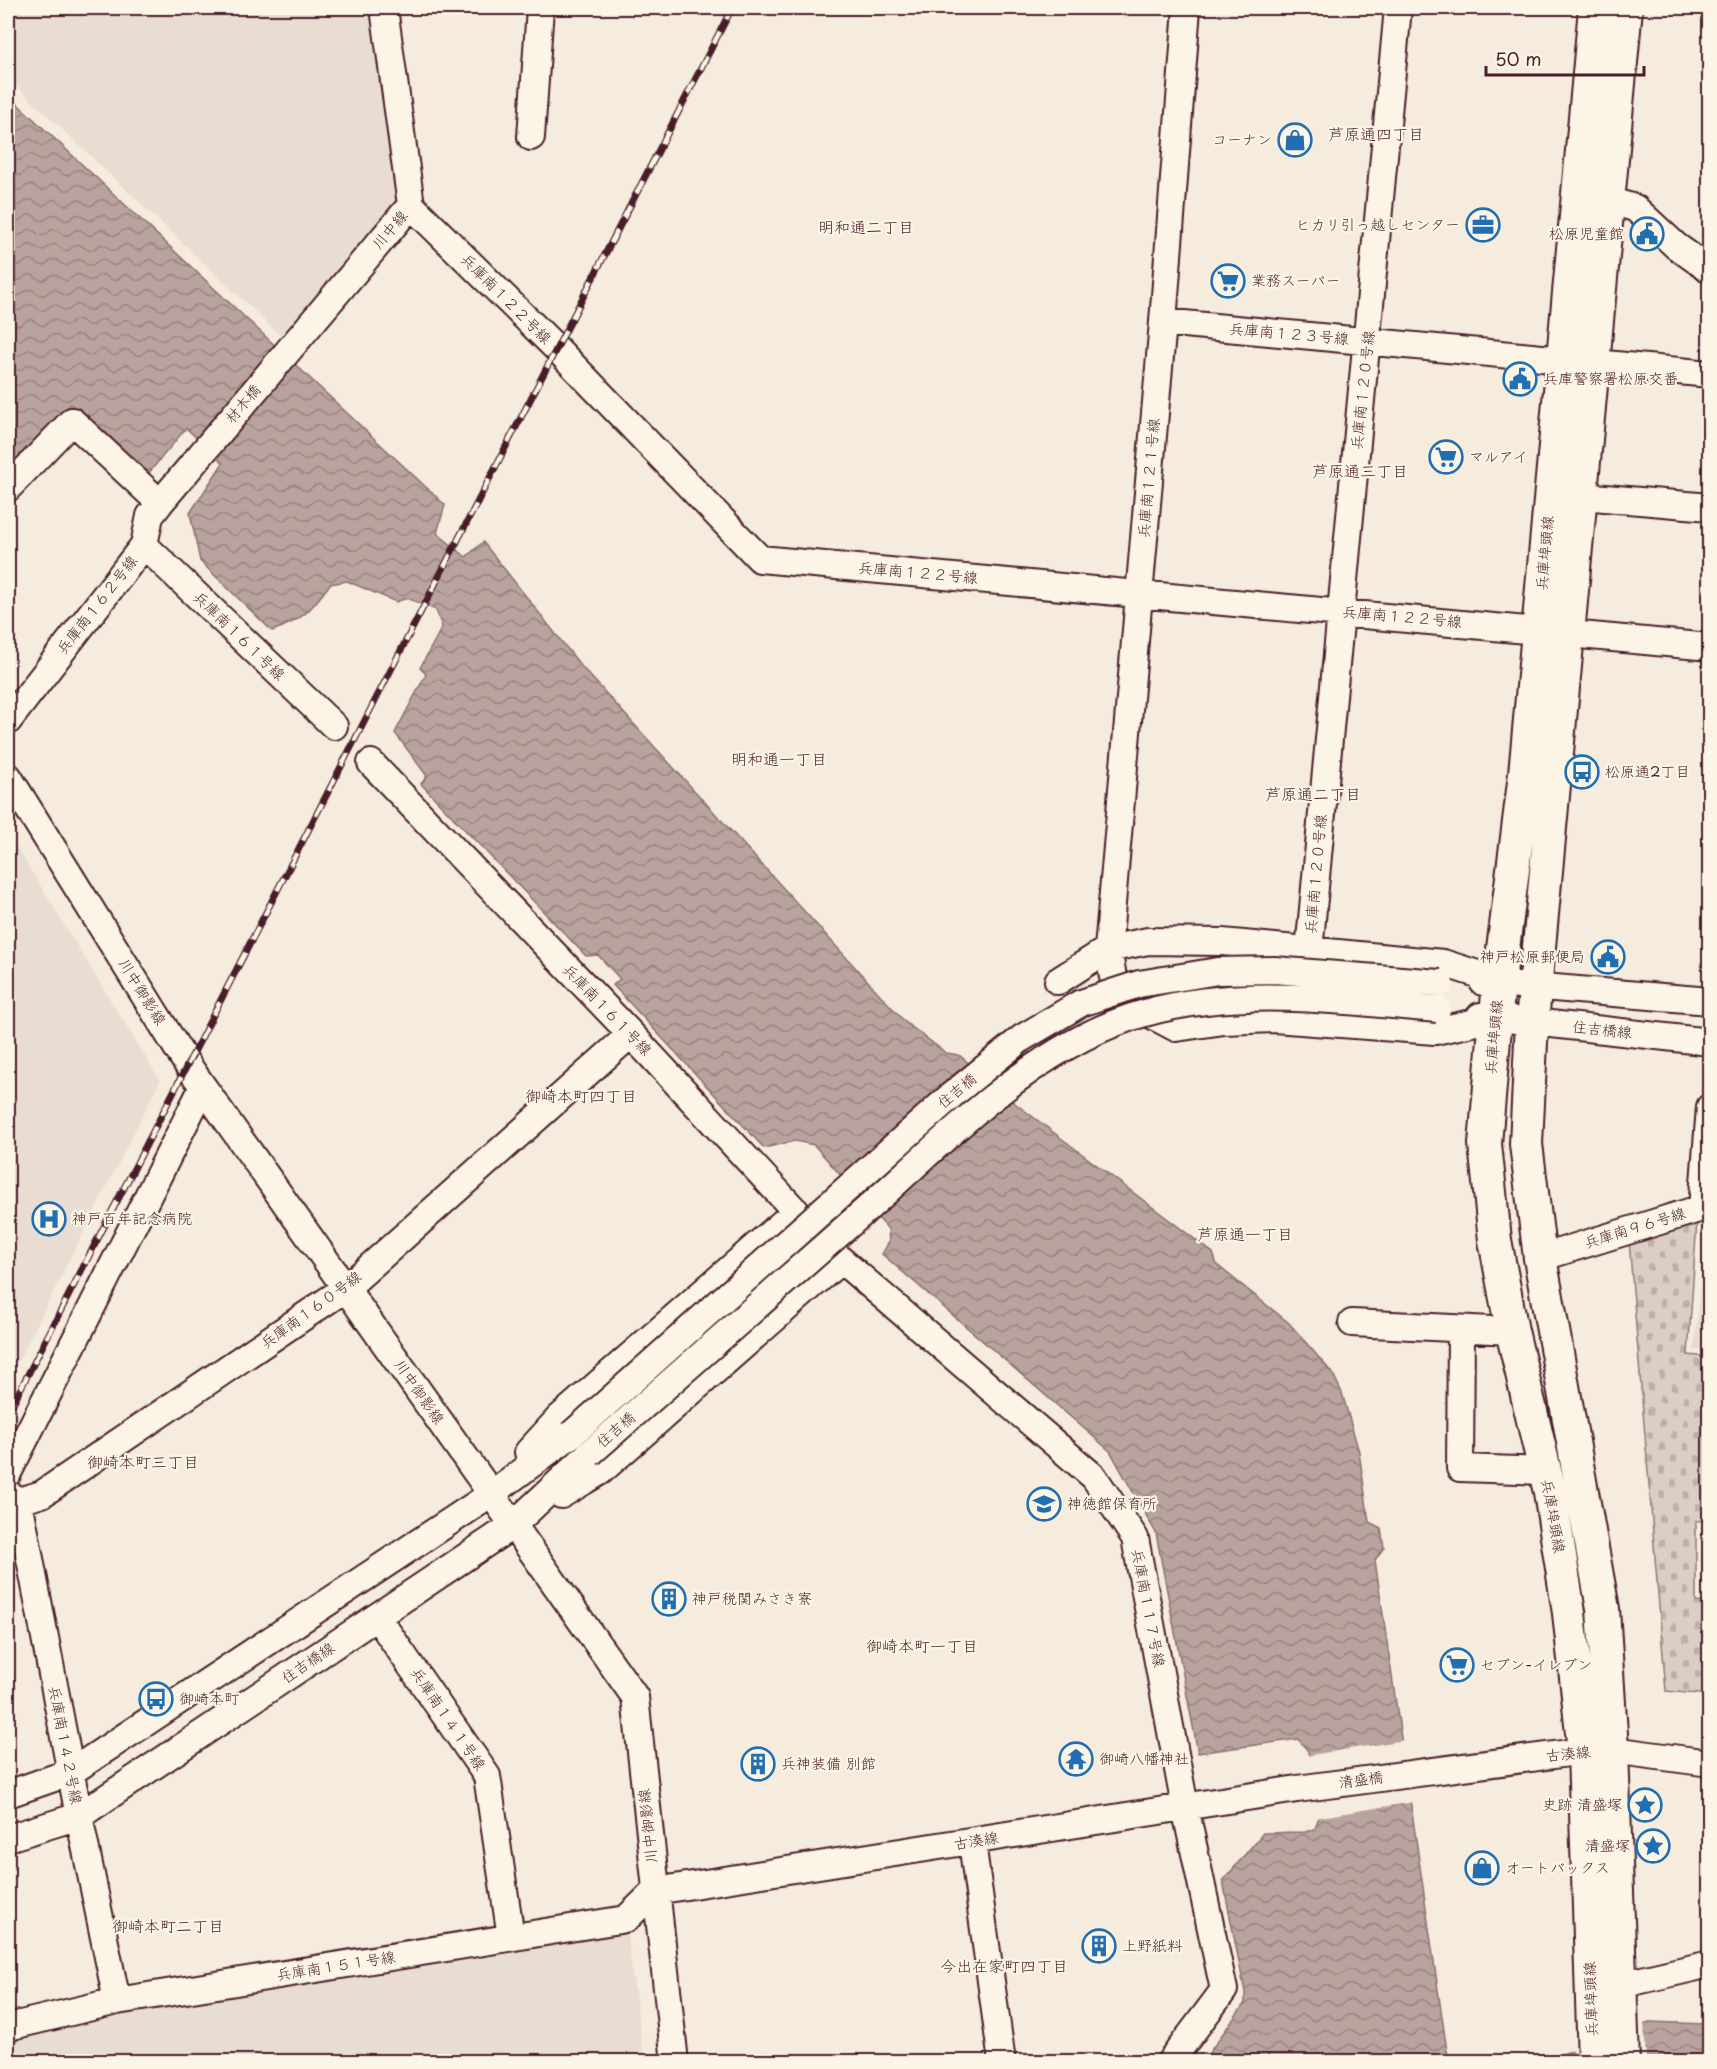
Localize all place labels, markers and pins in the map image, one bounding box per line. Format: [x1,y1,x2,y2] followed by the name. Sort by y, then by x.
[1277,122,1313,158] shop icon: コーナン
[1212,127,1272,150] place label: コーナン
[1465,207,1501,243] office icon: ヒカリ引っ越しセンター
[1296,212,1460,235] place label: ヒカリ引っ越しセンター
[1629,216,1665,252] public building icon: 松原児童館
[1549,221,1624,244] place label: 松原児童館
[1210,263,1246,299] supermarket icon: 業務スーパー
[1251,268,1340,291] place label: 業務スーパー
[1502,361,1538,397] public building icon: 兵庫警察署松原交番
[1543,366,1678,389] place label: 兵庫警察署松原交番
[1428,439,1464,475] supermarket icon: マルアイ
[1469,444,1528,467] place label: マルアイ
[1564,754,1600,790] bus stop icon: 松原通2丁目
[1605,759,1691,782] place label: 松原通2丁目
[1590,939,1626,975] public building icon: 神戸松原郵便局
[1480,944,1585,967] place label: 神戸松原郵便局
[31,1201,67,1237] hospital icon: 神戸百年記念病院
[72,1206,192,1229] place label: 神戸百年記念病院
[1026,1486,1062,1522] school or university icon: 神徳館保育所
[1067,1491,1157,1514] place label: 神徳館保育所
[651,1581,687,1617] building icon: 神戸税関みさき寮
[692,1586,812,1609] place label: 神戸税関みさき寮
[1439,1647,1475,1683] supermarket icon: セブン-イレブン
[1480,1652,1592,1675] place label: セブン-イレブン
[138,1681,174,1717] bus stop icon: 御崎本町
[179,1686,240,1709] place label: 御崎本町
[1058,1741,1094,1777] temple icon: 御崎八幡神社
[740,1746,776,1782] building icon: 兵神装備 別館
[1099,1746,1189,1769] place label: 御崎八幡神社
[781,1751,876,1774] place label: 兵神装備 別館
[1627,1787,1663,1823] place icon: 史跡 清盛塚
[1542,1792,1622,1815] place label: 史跡 清盛塚
[1635,1828,1671,1864] place icon: 清盛塚
[1585,1833,1630,1856] place label: 清盛塚
[1464,1850,1500,1886] shop icon: オートバックス
[1505,1855,1610,1878] place label: オートバックス
[1081,1928,1117,1964] building icon: 上野紙料
[1122,1933,1183,1956] place label: 上野紙料

